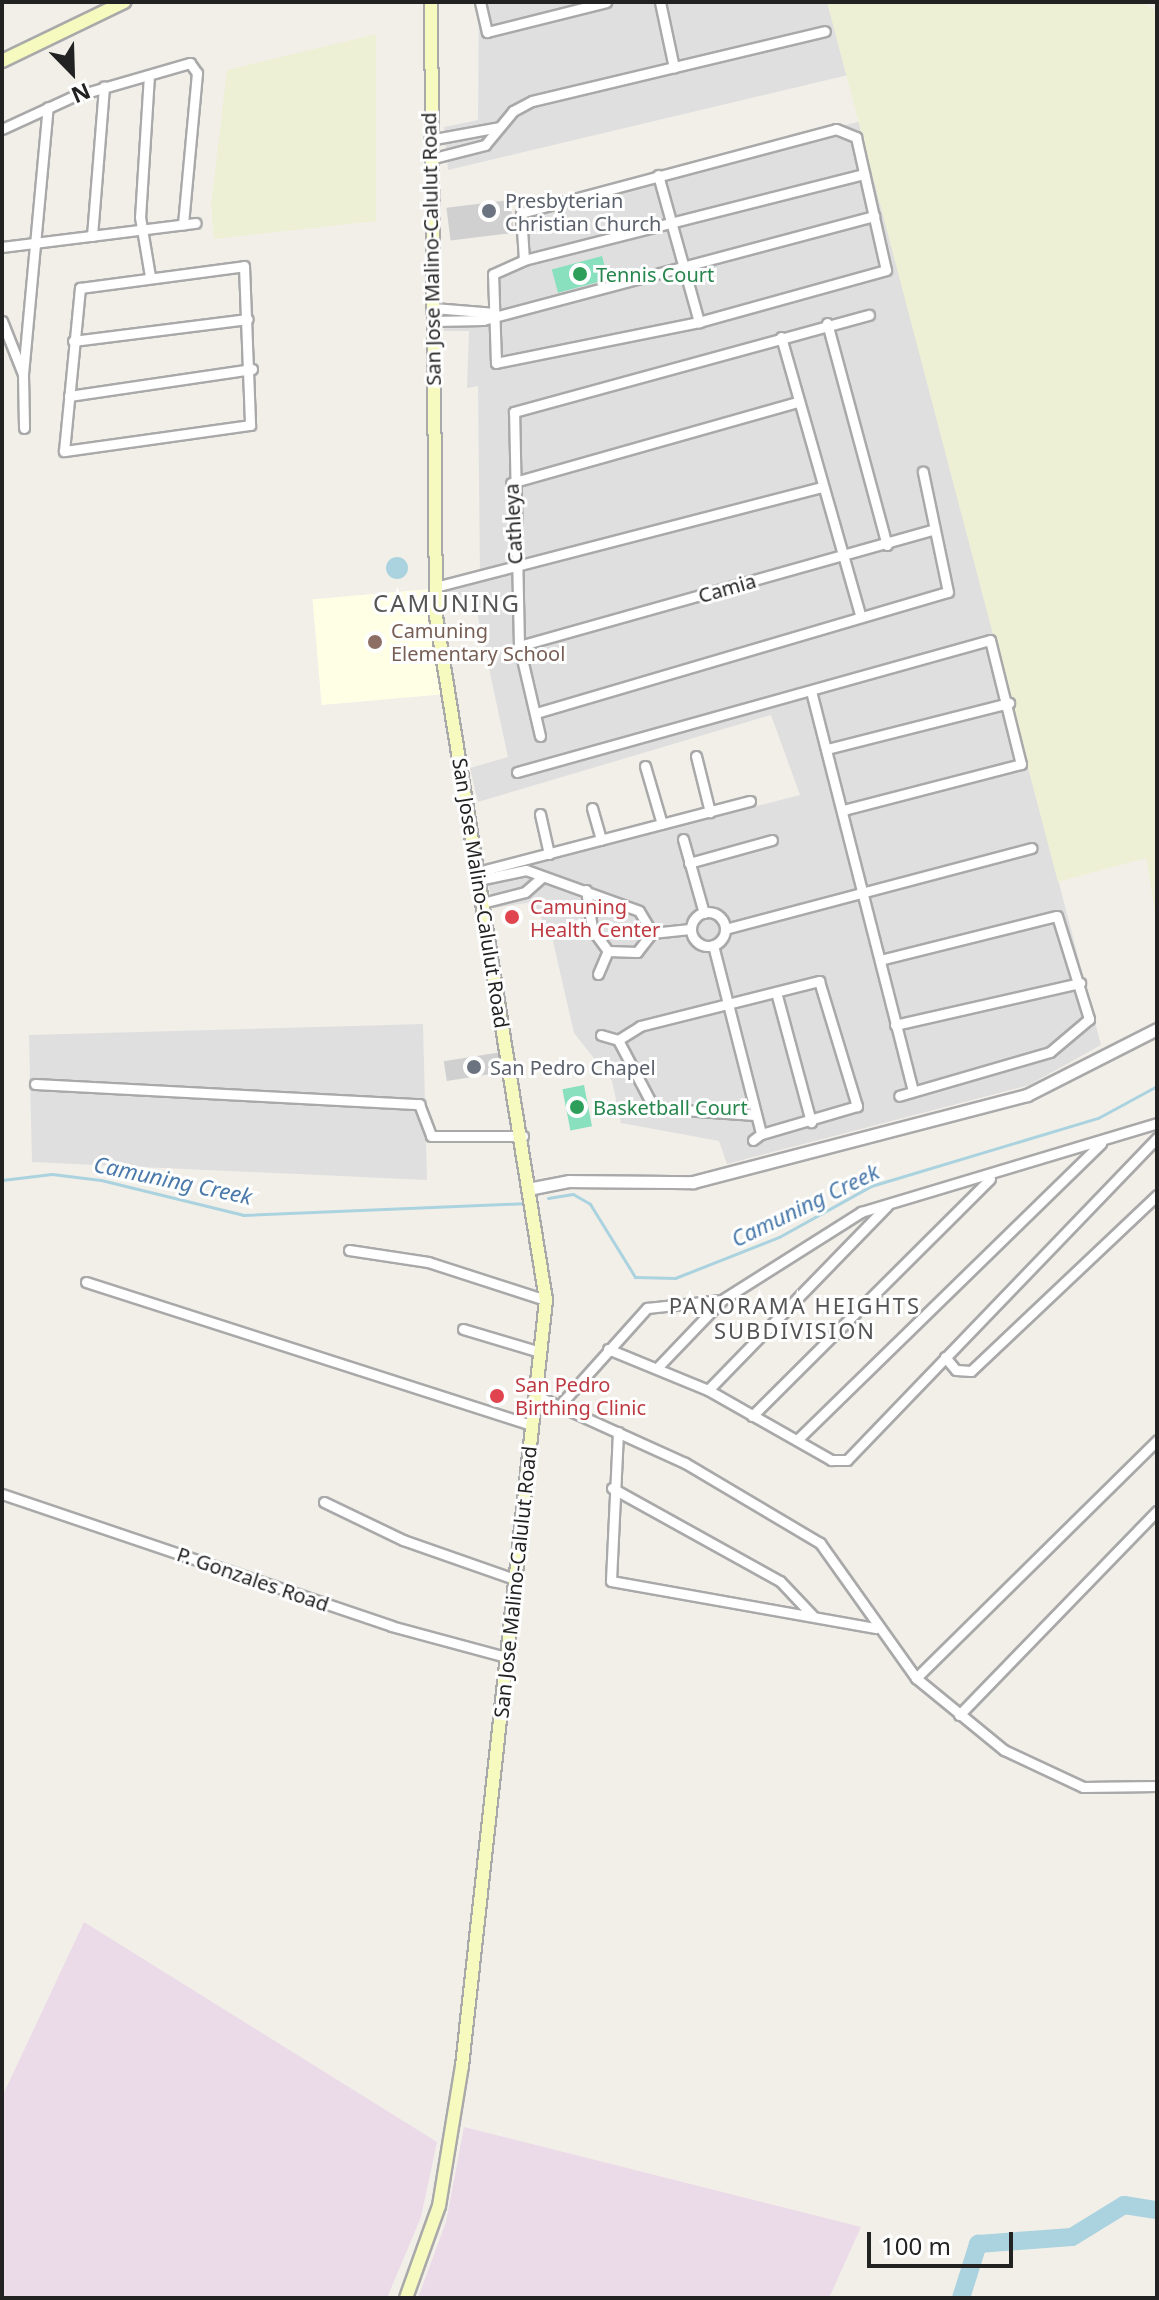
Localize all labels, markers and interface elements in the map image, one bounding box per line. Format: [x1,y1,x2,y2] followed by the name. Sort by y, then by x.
[32,32,112,112] north arrow
[67,77,95,111] text: N
[417,112,445,386] street label: San Jose Malino-Calulut Road
[505,188,661,235] place label: Presbyterian Christian Church
[480,202,498,220] marker: Presbyterian Christian Church
[596,262,714,286] place label: Tennis Court
[571,265,589,283] marker: Tennis Court
[499,483,527,565] street label: Cathleya
[695,568,759,608] street label: Camia
[373,589,521,617] district label: CAMUNING
[391,618,565,665] place label: Camuning Elementary School
[366,633,384,651] marker: Camuning Elementary School
[448,756,514,1030] street label: San Jose Malino-Calulut Road
[530,894,660,941] place label: Camuning Health Center
[501,906,523,928] marker: Camuning Health Center
[490,1055,656,1079] place label: San Pedro Chapel
[465,1058,483,1076] marker: San Pedro Chapel
[593,1095,748,1119] place label: Basketball Court
[568,1098,586,1116] marker: Basketball Court
[91,1150,255,1210] water label: Camuning Creek
[727,1158,883,1252] water label: Camuning Creek
[669,1292,921,1344] district label: PANORAMA HEIGHTS SUBDIVISION
[515,1372,646,1419] place label: San Pedro Birthing Clinic
[486,1385,508,1407] marker: San Pedro Birthing Clinic
[489,1445,541,1719] street label: San Jose Malino-Calulut Road
[174,1542,332,1616] street label: P. Gonzales Road
[871,2216,1017,2266] scale bar
[881,2229,951,2262] text: 100 m

